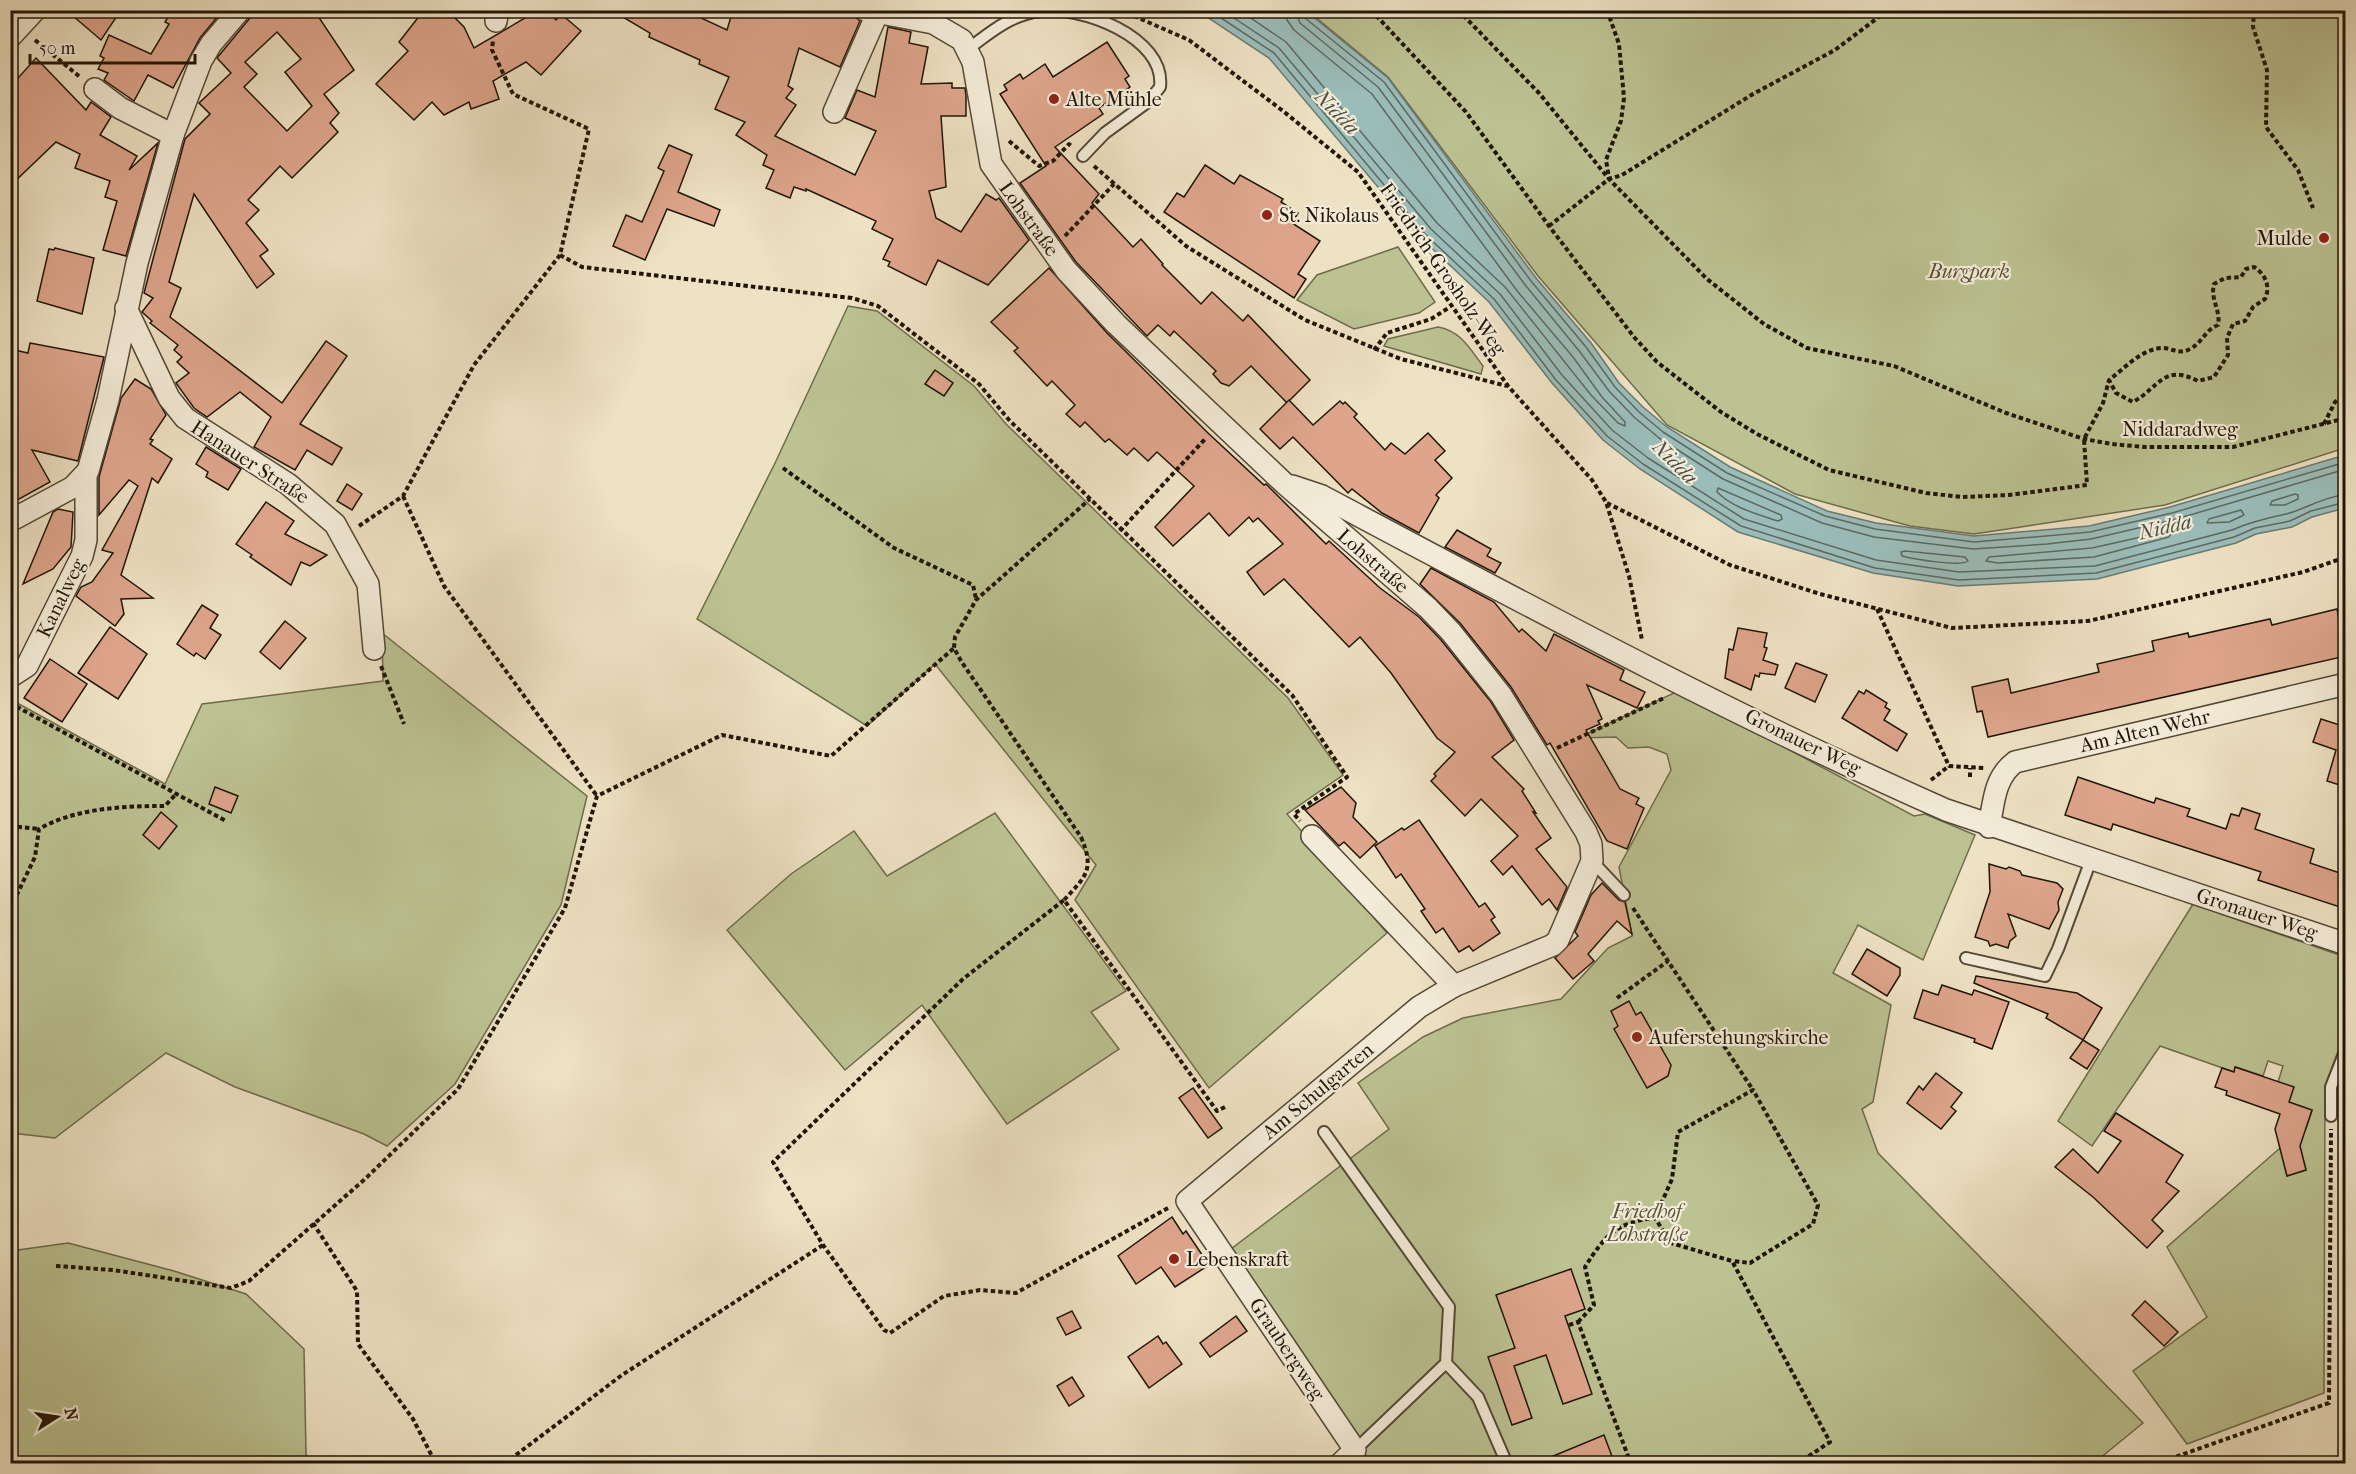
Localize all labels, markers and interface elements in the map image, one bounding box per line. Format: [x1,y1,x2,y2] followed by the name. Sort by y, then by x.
[30,27,195,65] scale bar
[39,38,76,59] text: 50 m
[1309,84,1364,140] water label: Nidda
[1065,88,1162,111] place label: Alte Mühle
[1047,92,1061,106] marker: Alte Mühle
[994,177,1064,261] street label: Lohstraße
[1375,179,1511,360] street label: Friedrich-Grosholz-Weg
[1279,204,1379,227] place label: St. Nikolaus
[1260,208,1274,222] marker: St. Nikolaus
[2256,227,2312,250] place label: Mulde
[2317,231,2331,245] marker: Mulde
[1927,260,2010,283] park label: Burgpark
[187,415,313,509] street label: Hanauer Straße
[2122,418,2238,441] street label: Niddaradweg
[1647,434,1702,489] water label: Nidda
[2135,509,2194,545] water label: Nidda
[1333,524,1413,598] street label: Lohstraße
[32,554,90,641] street label: Kanalweg
[1741,704,1865,780] street label: Gronauer Weg
[2077,705,2213,757] street label: Am Alten Wehr
[2193,884,2321,945] street label: Gronauer Weg
[1648,1026,1829,1049] place label: Auferstehungskirche
[1630,1030,1644,1044] marker: Auferstehungskirche
[1257,1038,1378,1145] street label: Am Schulgarten
[1604,1200,1688,1246] park label: Friedhof Lohstraße
[1186,1248,1289,1271] place label: Lebenskraft
[1167,1252,1181,1266] marker: Lebenskraft
[1244,1294,1330,1405] street label: Graubergweg
[27,1387,87,1447] north arrow
[61,1406,82,1423] text: N

